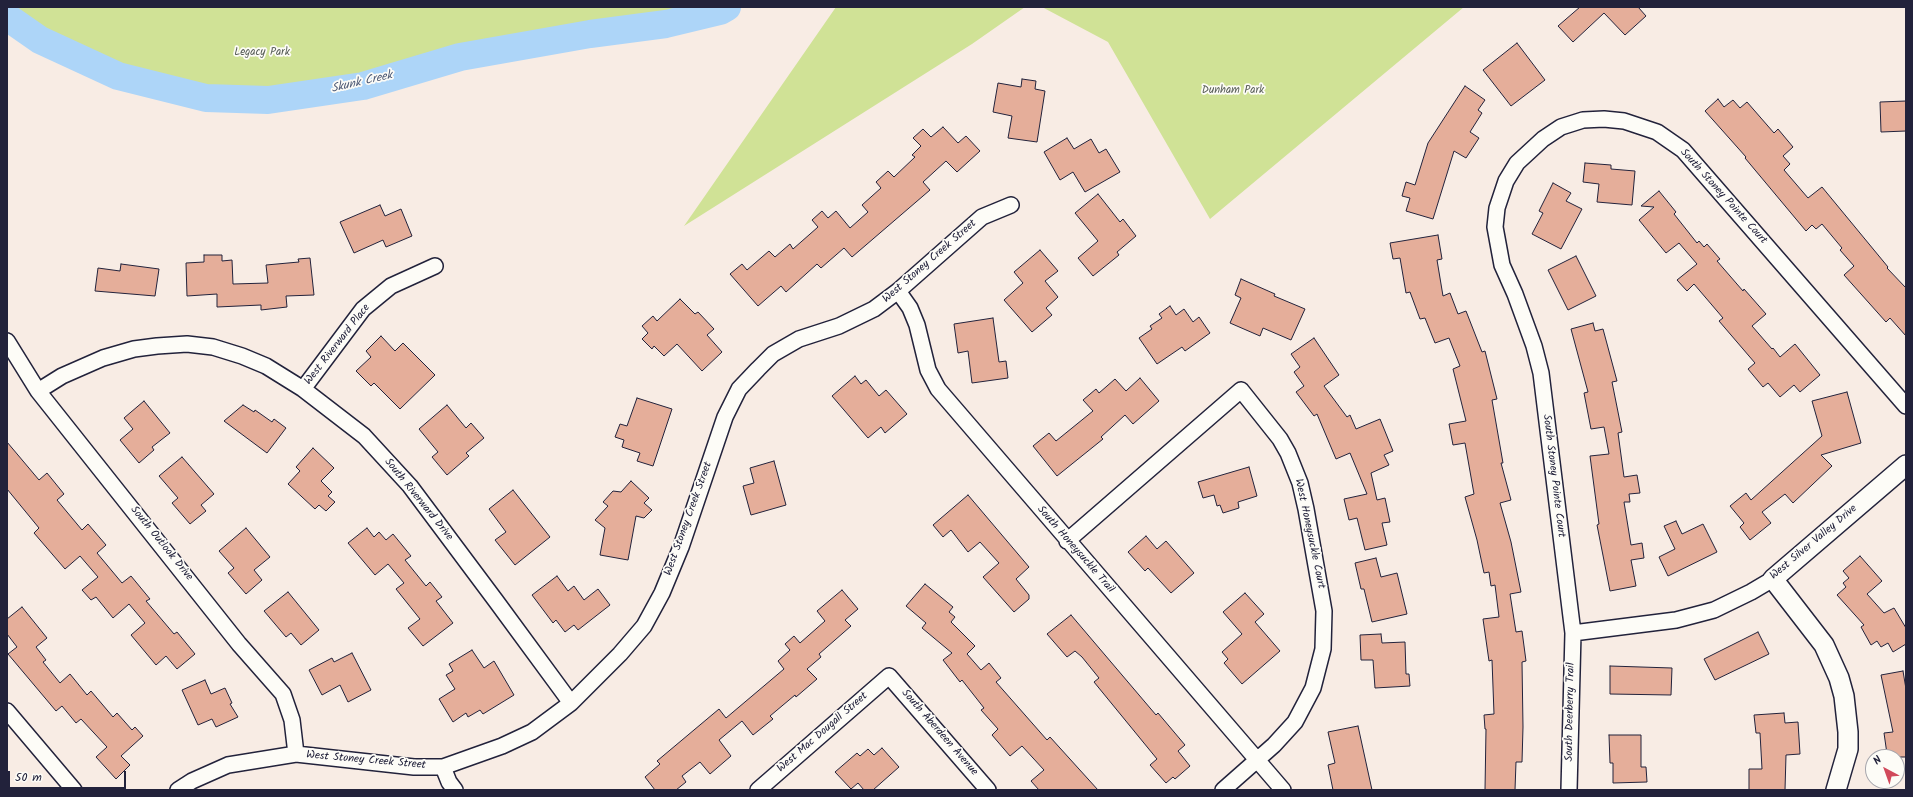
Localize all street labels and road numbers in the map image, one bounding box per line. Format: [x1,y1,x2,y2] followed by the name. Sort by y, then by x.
[1677,147,1769,247] street label: South Stoney Pointe Court
[880,218,980,306] street label: West Stoney Creek Street
[302,302,374,388] street label: West Riverward Place
[1539,414,1567,538] street label: South Stoney Pointe Court
[381,456,455,544] street label: South Riverward Drive
[662,460,716,578] street label: West Stoney Creek Street
[1291,478,1327,590] street label: West Honeysuckle Court
[1768,503,1860,583] street label: West Silver Valley Drive
[127,504,195,584] street label: South Outlook Drive
[1034,504,1116,596] street label: South Honeysuckle Trail
[1564,662,1578,762] street label: South Deerberry Trail
[898,687,980,779] street label: South Aberdeen Avenue
[775,690,871,776] street label: West Mac Dougall Street
[306,749,426,773] street label: West Stoney Creek Street

